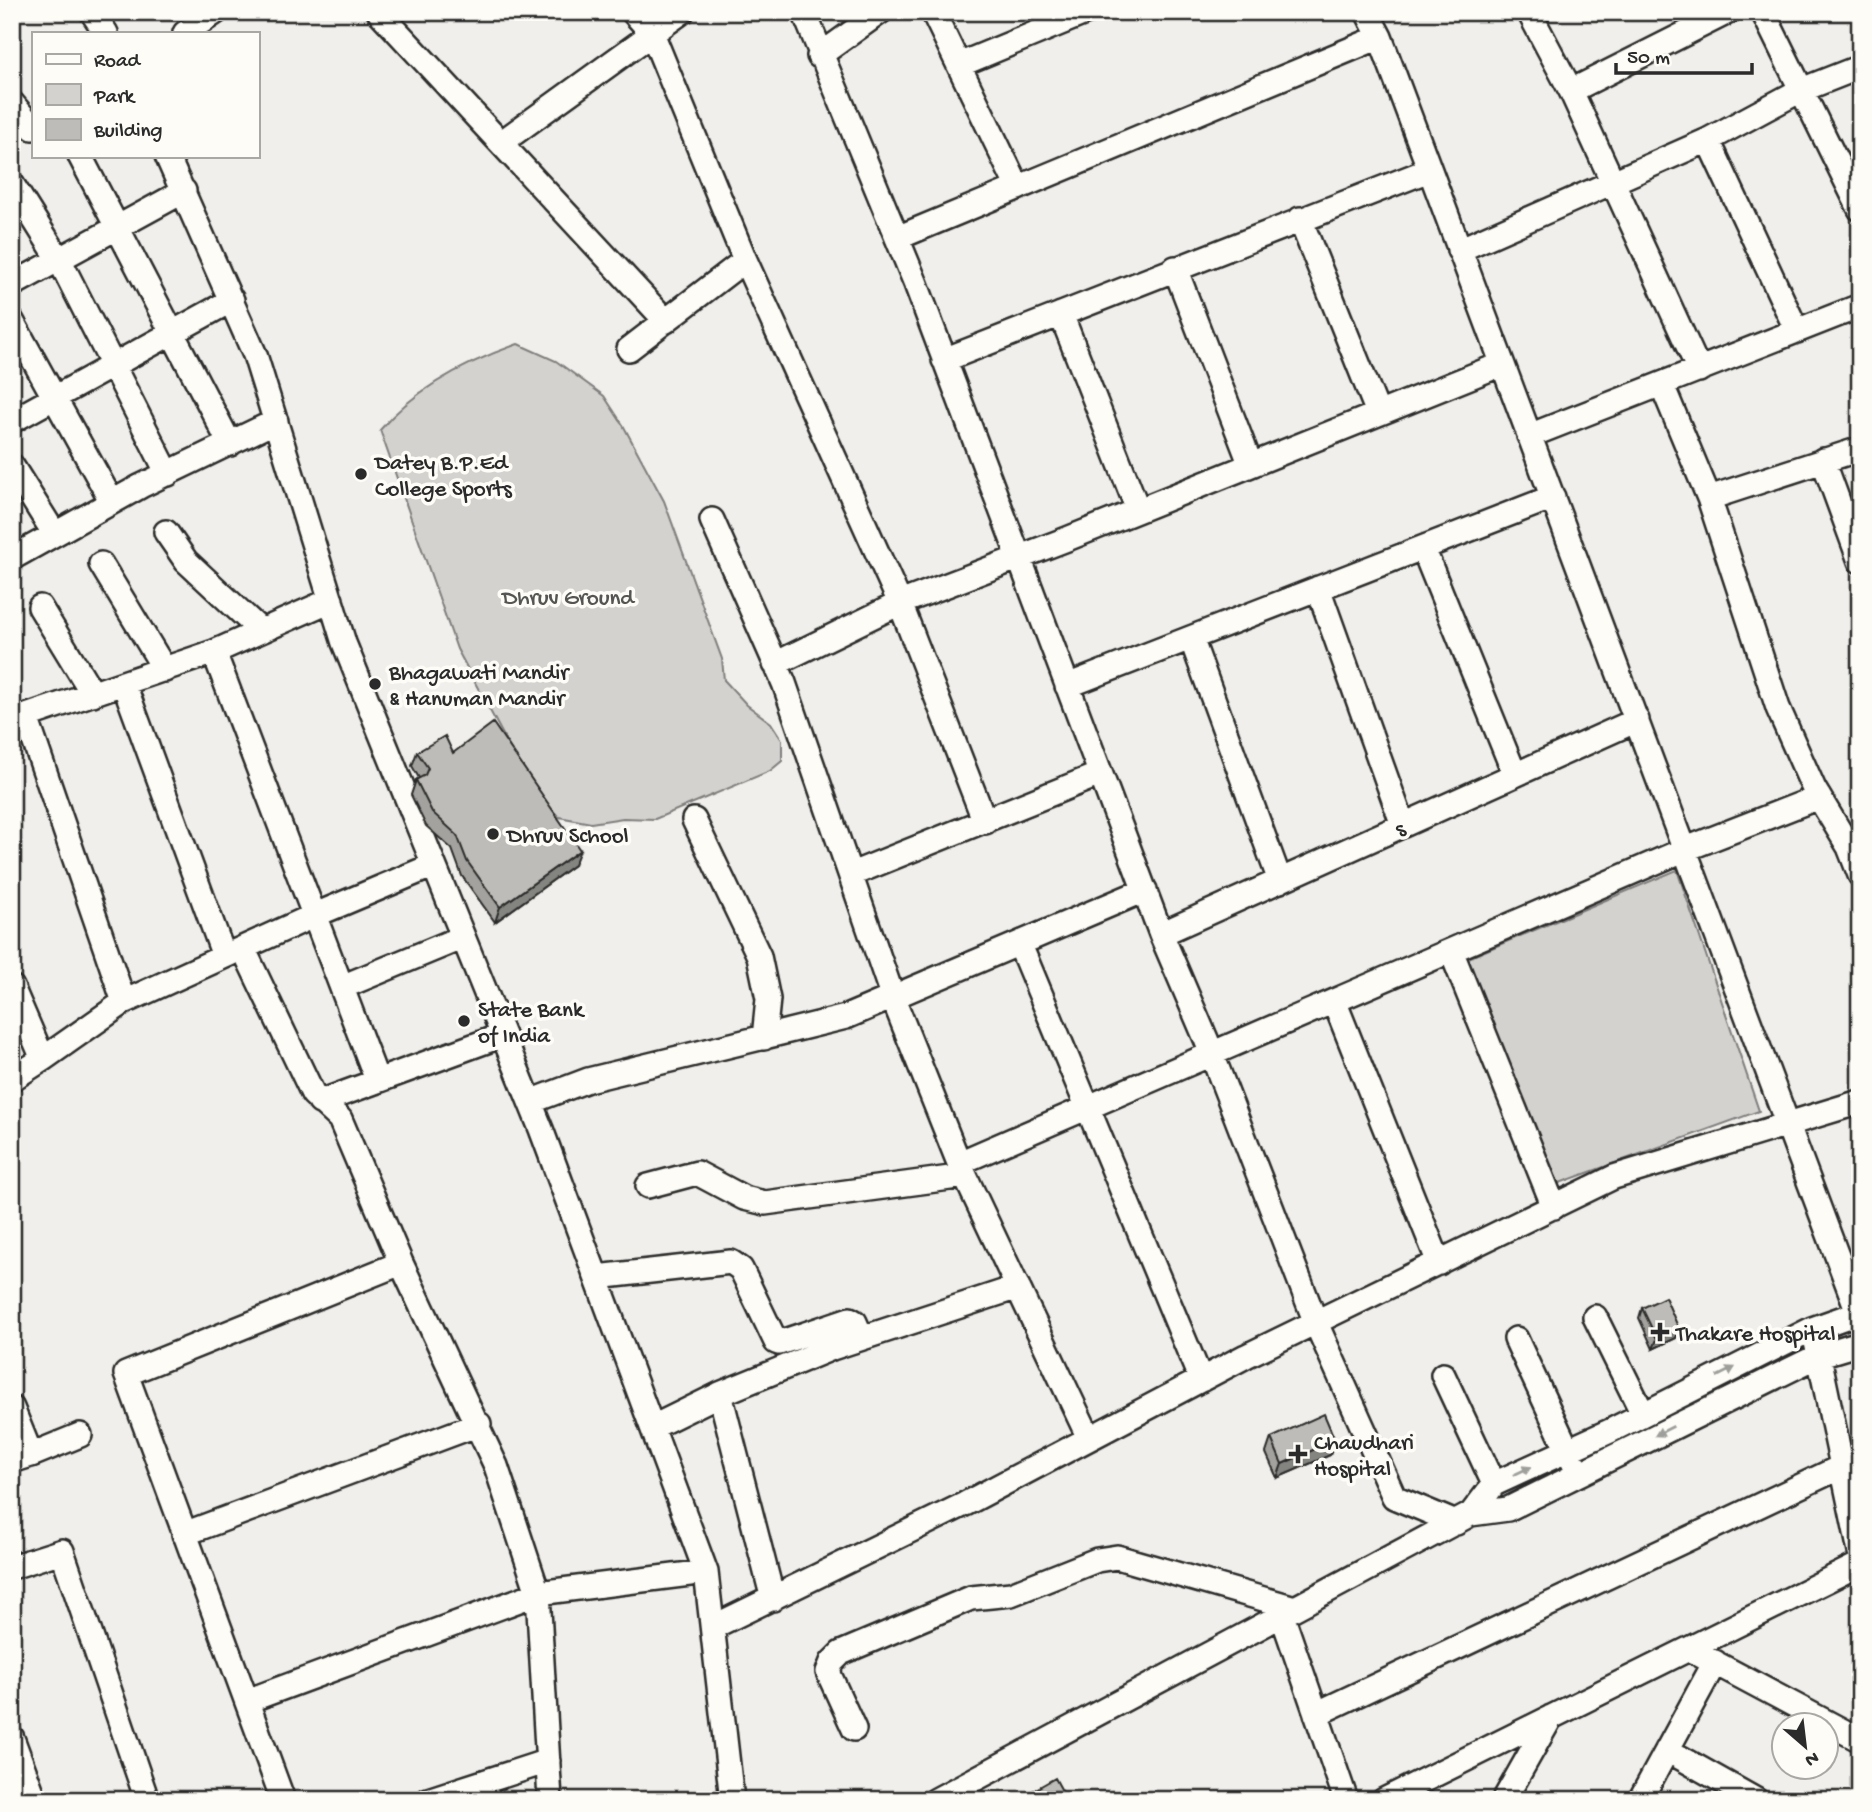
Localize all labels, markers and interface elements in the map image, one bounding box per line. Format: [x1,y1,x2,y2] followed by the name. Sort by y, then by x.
[32,32,259,158] legend
[1616,32,1753,76] scale bar
[1627,47,1670,72] text: 50 m
[94,50,142,75] text: Road
[93,86,137,111] text: Park
[93,120,163,145] text: Building
[373,451,512,504] place label: Datey B.P.Ed College Sports
[353,466,369,482] marker: Datey B.P.Ed College Sports
[500,586,635,613] park label: Dhruv Ground
[388,661,570,714] place label: Bhagawati Mandir & Hanuman Mandir
[367,676,383,692] marker: Bhagawati Mandir & Hanuman Mandir
[1391,816,1410,844] street label: s
[505,824,629,851] place label: Dhruv School
[485,826,501,842] marker: Dhruv School
[478,998,586,1051] place label: State Bank of India
[456,1013,472,1029] marker: State Bank of India
[1650,1322,1670,1342] marker: Thakare Hospital
[1674,1322,1836,1349] place label: Thakare Hospital
[1716,1367,1736,1378] one-way arrow
[1654,1425,1674,1436] one-way arrow
[1314,1431,1414,1484] place label: Chaudhari Hospital
[1288,1444,1308,1464] marker: Chaudhari Hospital
[1512,1466,1532,1477] one-way arrow
[1770,1710,1840,1780] north arrow
[1800,1745,1822,1771] text: N

